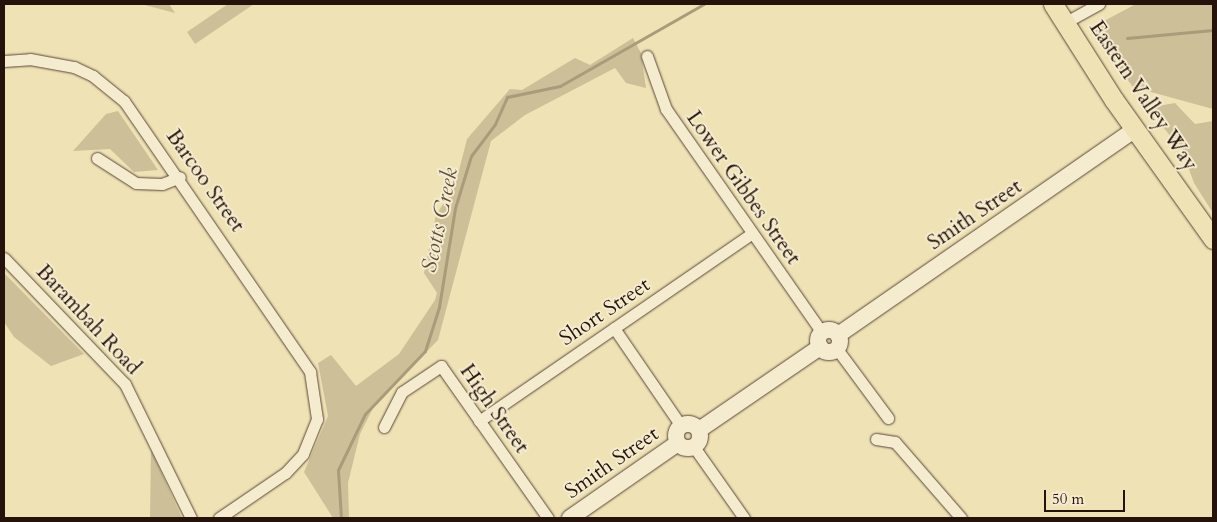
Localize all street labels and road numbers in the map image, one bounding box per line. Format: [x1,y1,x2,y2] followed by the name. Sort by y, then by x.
[1084,16,1202,176] street label: Eastern Valley Way
[681,106,805,270] street label: Lower Gibbes Street
[160,125,250,237] street label: Barcoo Street
[923,174,1027,256] street label: Smith Street
[31,260,145,380] street label: Barambah Road
[555,273,655,351] street label: Short Street
[454,360,534,458] street label: High Street
[560,422,664,504] street label: Smith Street

